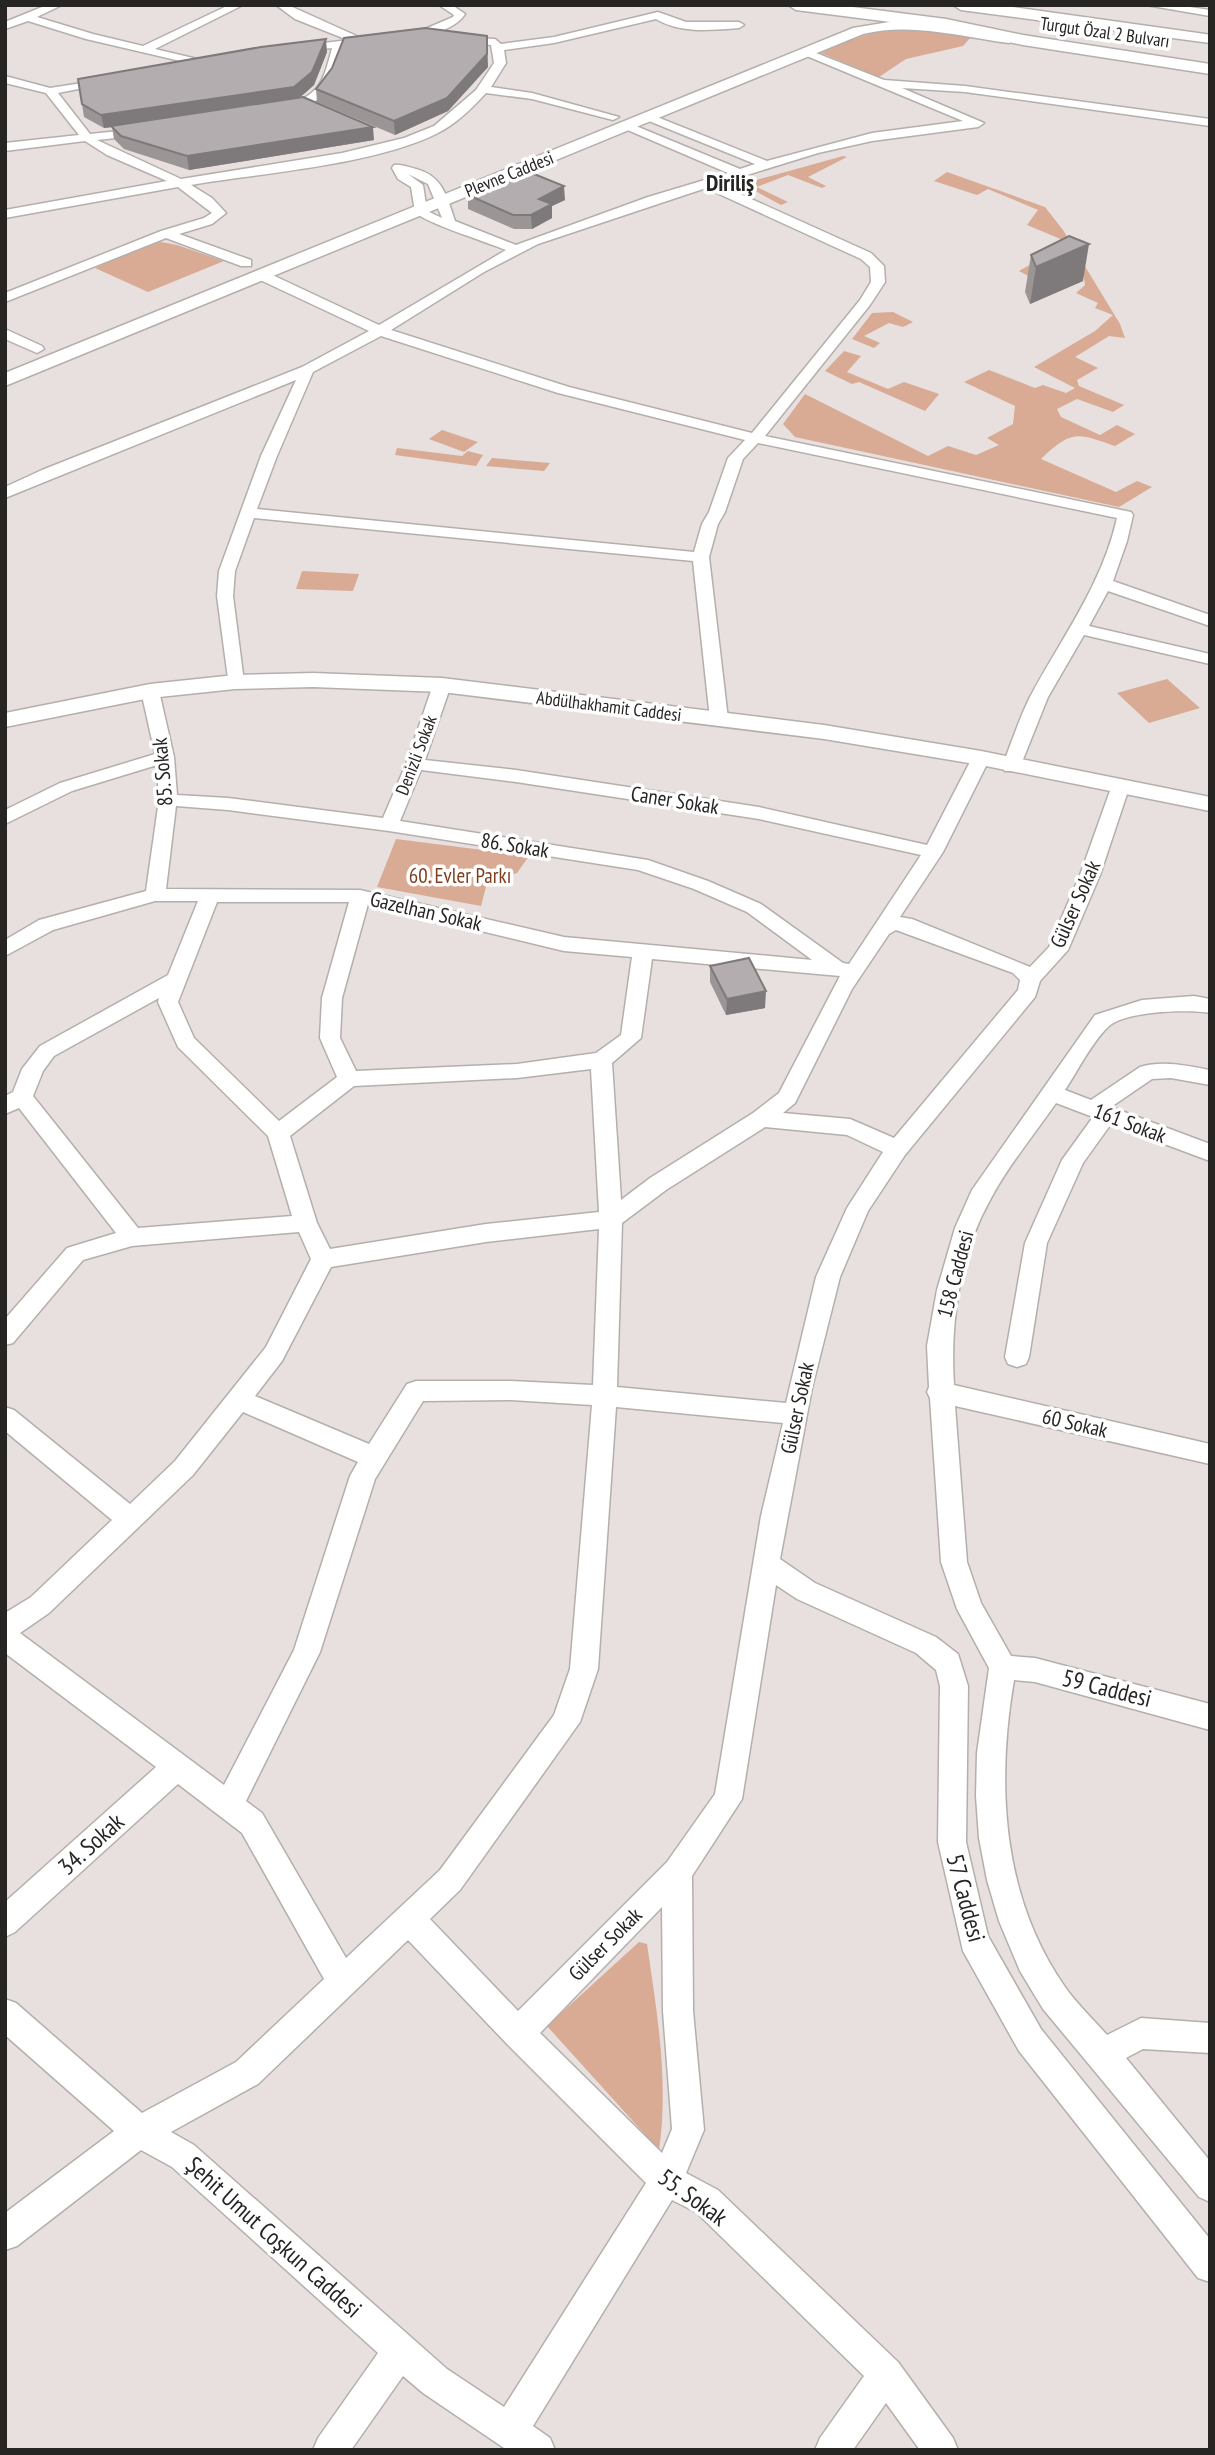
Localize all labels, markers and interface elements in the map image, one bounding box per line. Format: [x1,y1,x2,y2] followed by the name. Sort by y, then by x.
[1039,12,1171,52] street label: Turgut Özal 2 Bulvarı
[461,146,557,202] street label: Plevne Caddesi
[706,168,754,197] district label: Diriliş
[535,686,683,726] street label: Abdülhakhamit Caddesi
[390,712,442,798] street label: Denizli Sokak
[146,737,178,807] street label: 85. Sokak
[629,780,721,820] street label: Caner Sokak
[479,826,551,864] street label: 86. Sokak
[1044,856,1106,952] street label: Gülser Sokak
[409,862,511,889] park label: 60. Evler Parkı
[368,885,484,937] street label: Gazelhan Sokak
[1090,1097,1170,1149] street label: 161 Sokak
[930,1227,980,1321] street label: 158 Caddesi
[774,1360,820,1456] street label: Gülser Sokak
[1040,1402,1110,1444] street label: 60 Sokak
[1059,1662,1155,1714] street label: 59 Caddesi
[52,1806,131,1882] street label: 34. Sokak
[939,1851,993,1945] street label: 57 Caddesi
[563,1902,647,1986] street label: Gülser Sokak
[180,2150,368,2324] street label: Şehit Umut Coşkun Caddesi
[652,2161,734,2233] street label: 55. Sokak

